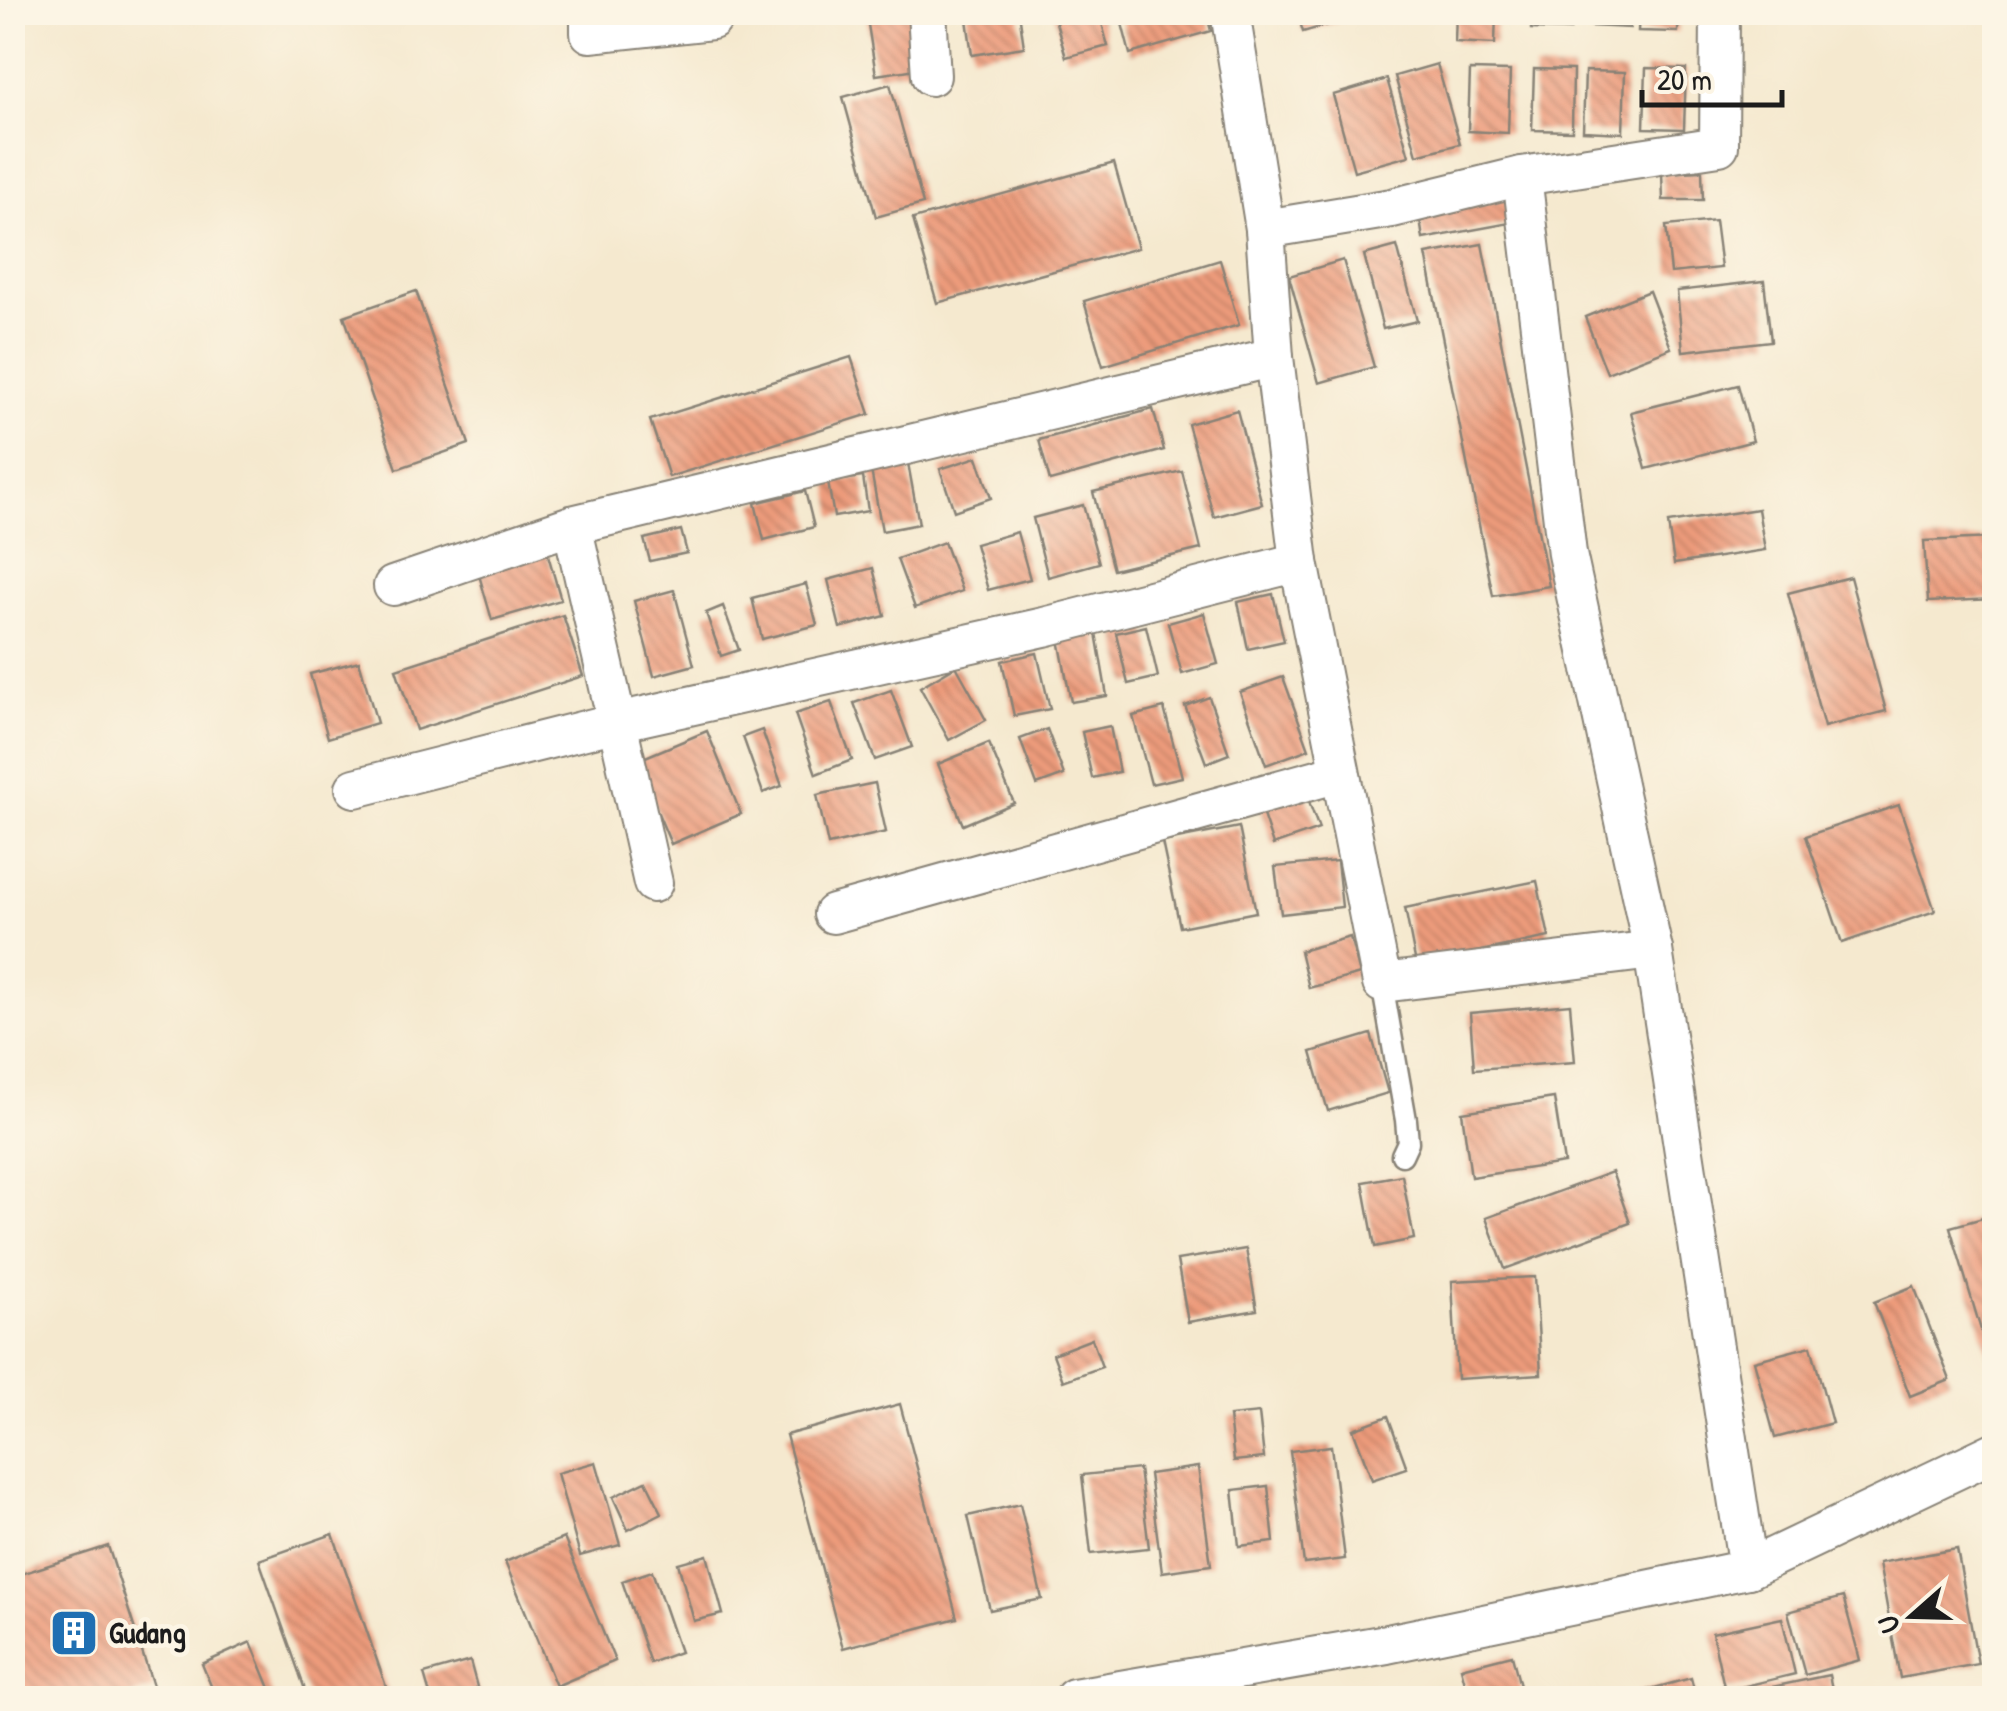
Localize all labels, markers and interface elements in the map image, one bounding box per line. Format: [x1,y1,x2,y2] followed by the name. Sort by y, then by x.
[1642,45,1782,107] scale bar
[1657,59,1712,99] text: 20 m
[1862,1566,1962,1666] north arrow
[48,1607,100,1659] building icon: Gudang
[1868,1611,1909,1638] text: U
[109,1612,186,1653] place label: Gudang

